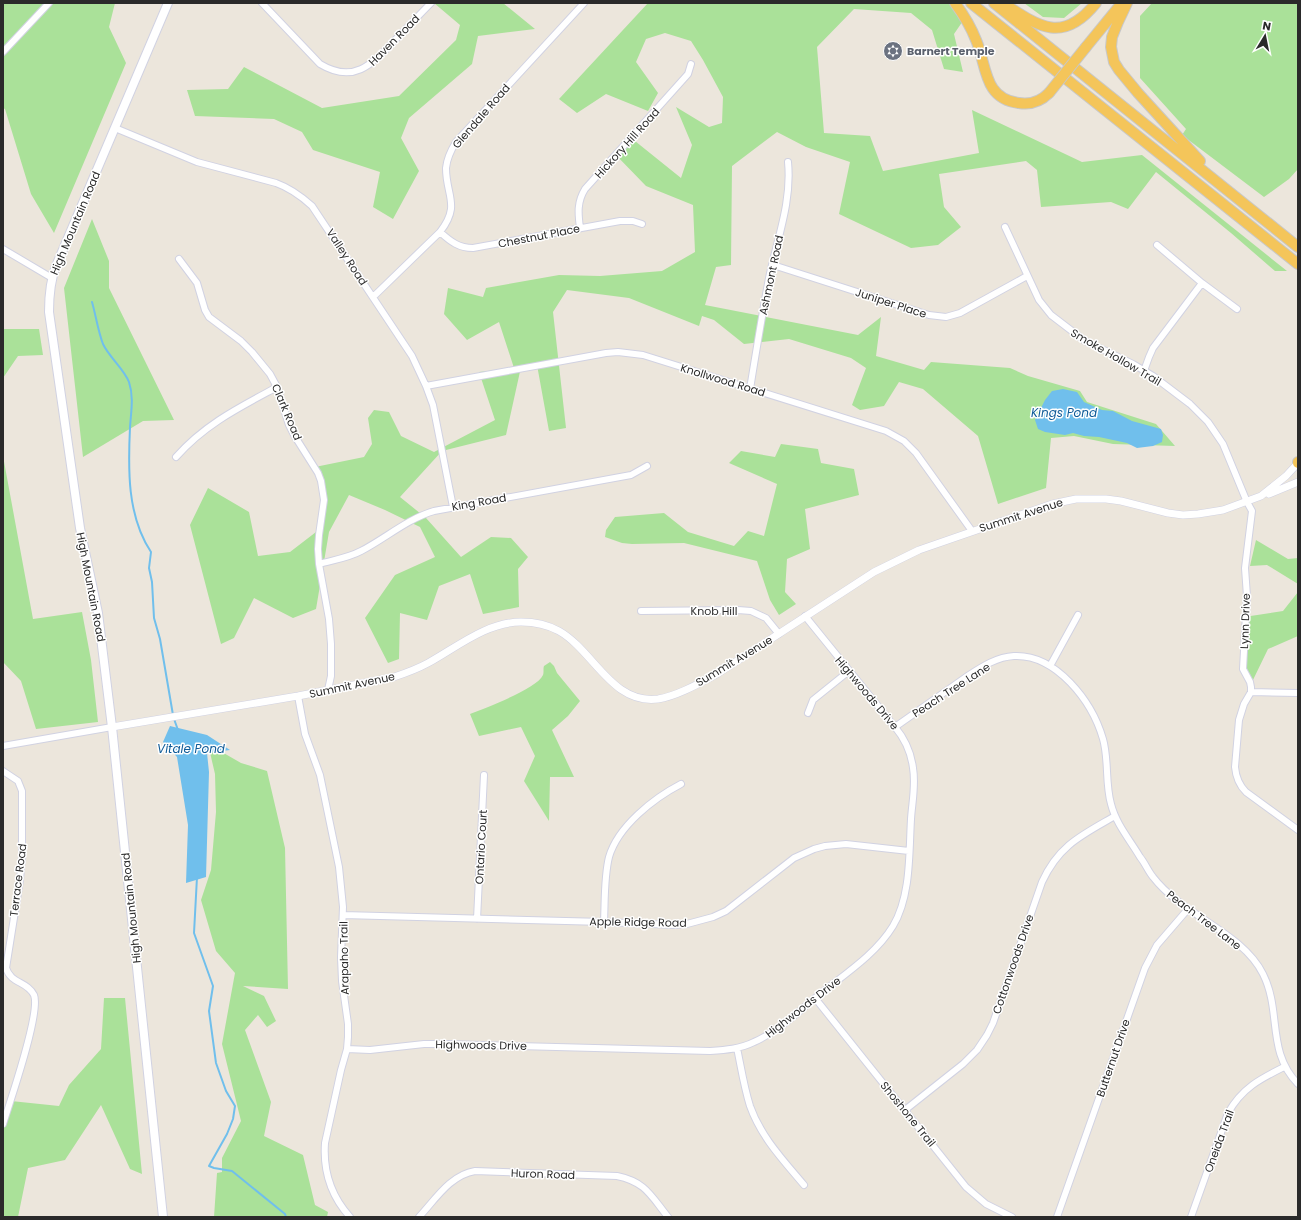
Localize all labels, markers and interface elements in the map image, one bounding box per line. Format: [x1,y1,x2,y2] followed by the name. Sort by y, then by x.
[365,11,423,69] street label: Haven Road
[1245,16,1285,56] north arrow
[1261,18,1272,35] text: N
[882,40,904,62] synagogue icon: Barnert Temple
[907,43,995,59] place label: Barnert Temple
[448,80,514,152] street label: Glendale Road
[591,104,663,182] street label: Hickory Hill Road
[46,169,104,277] street label: High Mountain Road
[497,220,581,252] street label: Chestnut Place
[323,225,371,289] street label: Valley Road
[755,234,787,316] street label: Ashmont Road
[853,284,929,322] street label: Juniper Place
[1068,325,1164,389] street label: Smoke Hollow Trail
[679,359,767,401] street label: Knollwood Road
[268,381,306,443] street label: Clark Road
[1031,404,1098,421] water label: Kings Pond
[450,489,508,515] street label: King Road
[977,494,1065,536] street label: Summit Avenue
[73,531,109,643] street label: High Mountain Road
[1236,593,1254,649] street label: Lynn Drive
[691,603,737,619] street label: Knob Hill
[693,632,776,690] street label: Summit Avenue
[831,653,903,733] street label: Highwoods Drive
[909,659,993,721] street label: Peach Tree Lane
[308,668,396,702] street label: Summit Avenue
[157,740,226,757] water label: Vitale Pond
[471,809,491,885] street label: Ontario Court
[6,843,30,917] street label: Terrace Road
[117,852,145,964] street label: High Mountain Road
[1163,887,1245,954] street label: Peach Tree Lane
[988,912,1038,1016] street label: Cottonwoods Drive
[589,913,687,931] street label: Apple Ridge Road
[335,921,353,995] street label: Arapaho Trail
[762,972,844,1041] street label: Highwoods Drive
[1092,1017,1134,1099] street label: Butternut Drive
[435,1036,527,1054] street label: Highwoods Drive
[877,1078,939,1150] street label: Shoshone Trail
[1200,1107,1238,1175] street label: Oneida Trail
[511,1165,575,1183] street label: Huron Road

